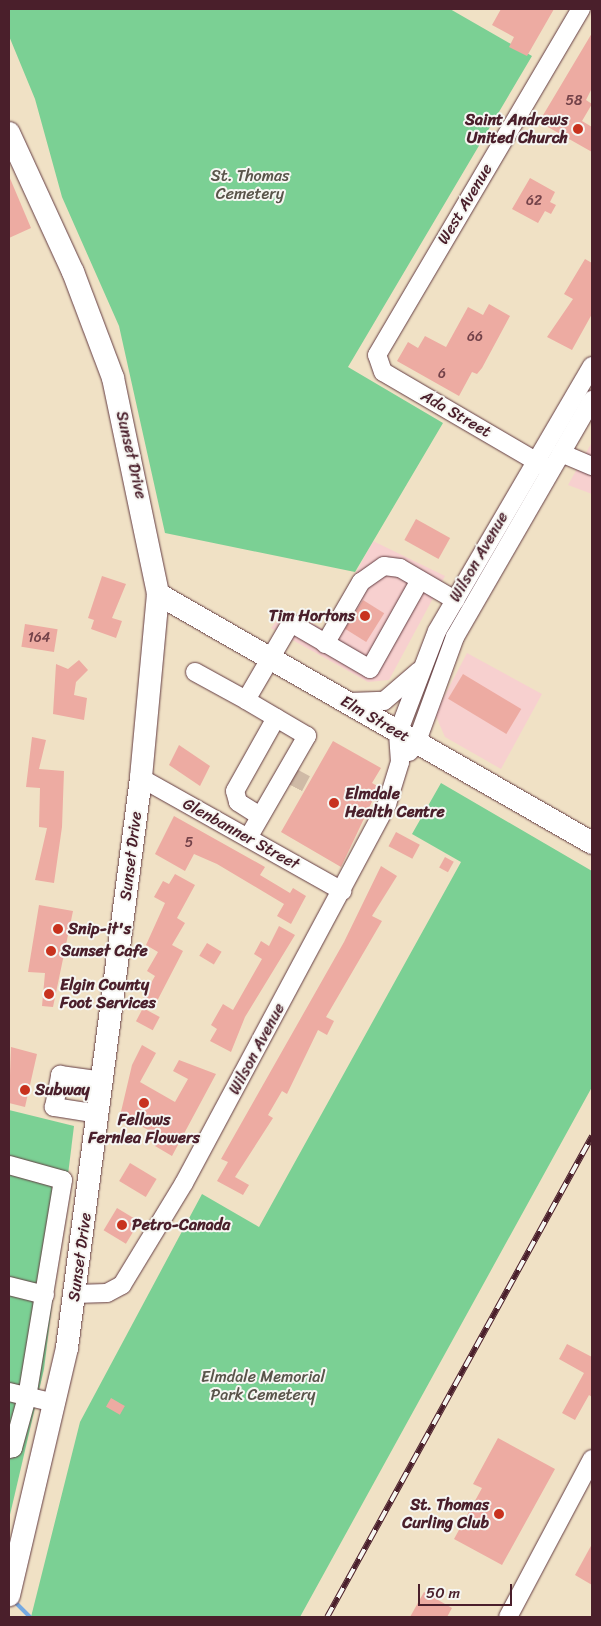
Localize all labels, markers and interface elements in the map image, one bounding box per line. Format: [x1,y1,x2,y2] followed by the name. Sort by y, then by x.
[566,93,582,109] house number: 58
[465,110,568,148] place label: Saint Andrews United Church
[572,123,584,135] marker: Saint Andrews United Church
[434,160,496,248] street label: West Avenue
[211,166,289,204] park label: St. Thomas Cemetery
[526,193,542,209] house number: 62
[467,329,483,345] house number: 66
[438,366,446,382] house number: 6
[418,386,494,442] street label: Ada Street
[112,409,150,501] street label: Sunset Drive
[446,509,512,605] street label: Wilson Avenue
[268,606,355,626] place label: Tim Hortons
[359,610,371,622] marker: Tim Hortons
[28,630,50,646] house number: 164
[337,692,413,746] street label: Elm Street
[345,784,445,822] place label: Elmdale Health Centre
[179,794,303,874] street label: Glenbanner Street
[327,796,341,810] marker: Elmdale Health Centre
[116,810,146,902] street label: Sunset Drive
[185,835,193,851] house number: 5
[68,919,131,939] place label: Snip-it's
[52,923,64,935] marker: Snip-it's
[61,941,148,961] place label: Sunset Cafe
[45,945,57,957] marker: Sunset Cafe
[60,975,156,1013] place label: Elgin County Foot Services
[42,987,56,1001] marker: Elgin County Foot Services
[225,1000,289,1098] street label: Wilson Avenue
[35,1080,90,1100] place label: Subway
[19,1084,31,1096] marker: Subway
[138,1097,150,1109] marker: Fellows Fernlea Flowers
[88,1110,200,1148] place label: Fellows Fernlea Flowers
[64,1211,96,1303] street label: Sunset Drive
[132,1215,230,1235] place label: Petro-Canada
[116,1219,128,1231] marker: Petro-Canada
[201,1367,325,1405] park label: Elmdale Memorial Park Cemetery
[402,1495,489,1533] place label: St. Thomas Curling Club
[493,1508,505,1520] marker: St. Thomas Curling Club
[421,1574,515,1606] scale bar
[426,1580,460,1606] text: 50 m

